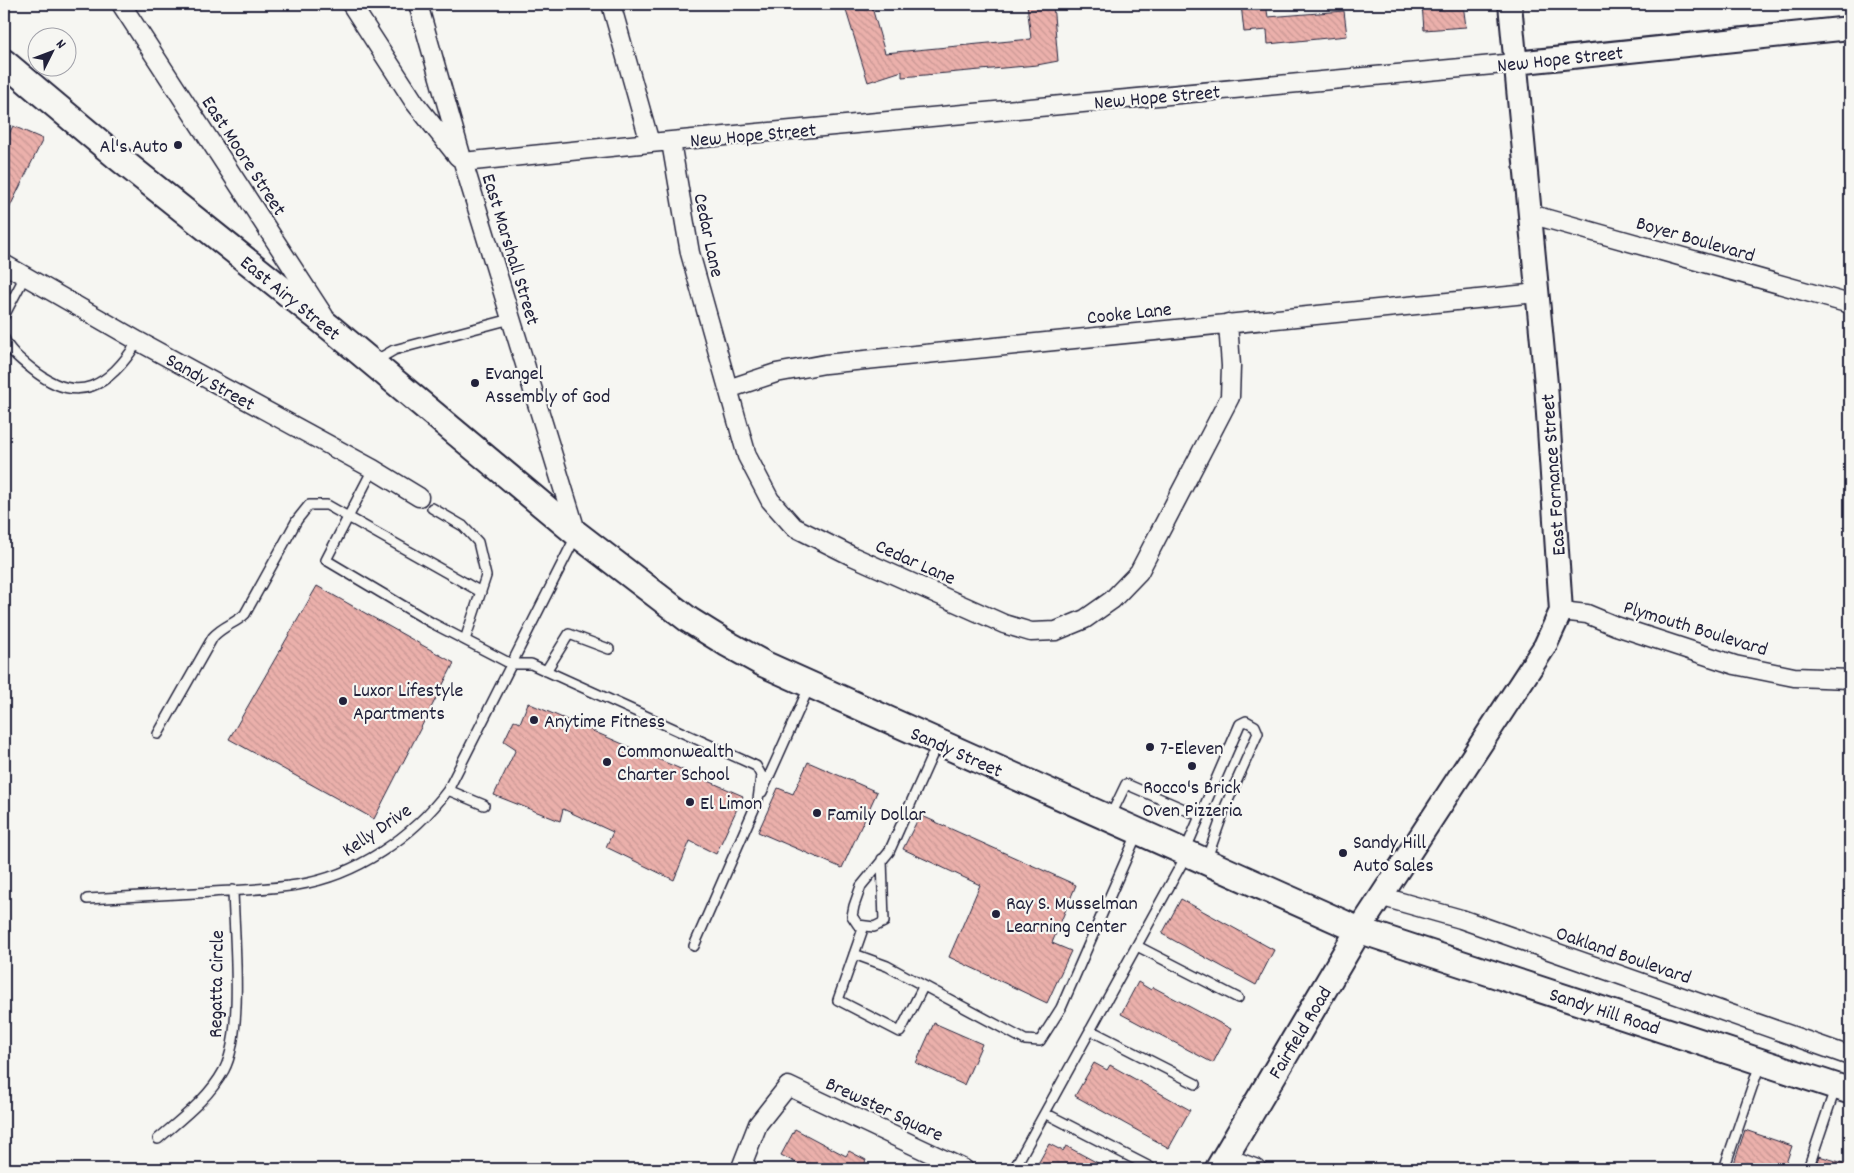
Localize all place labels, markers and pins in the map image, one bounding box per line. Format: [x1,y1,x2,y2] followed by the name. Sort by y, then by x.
[100,134,168,162] place label: Al's Auto
[172,139,184,151] marker: Al's Auto
[485,361,610,412] place label: Evangel Assembly of God
[469,377,481,389] marker: Evangel Assembly of God
[353,678,463,729] place label: Luxor Lifestyle Apartments
[337,695,349,707] marker: Luxor Lifestyle Apartments
[544,709,665,737] place label: Anytime Fitness
[528,714,540,726] marker: Anytime Fitness
[1160,736,1224,764] place label: 7-Eleven
[617,739,734,790] place label: Commonwealth Charter School
[1144,741,1156,753] marker: 7-Eleven
[601,756,613,768] marker: Commonwealth Charter School
[1186,760,1198,772] marker: Rocco's Brick Oven Pizzeria
[1142,775,1242,826] place label: Rocco's Brick Oven Pizzeria
[700,791,762,819] place label: El Limon
[684,796,696,808] marker: El Limon
[827,802,926,830] place label: Family Dollar
[811,807,823,819] marker: Family Dollar
[1353,830,1434,881] place label: Sandy Hill Auto Sales
[1337,847,1349,859] marker: Sandy Hill Auto Sales
[1006,891,1138,942] place label: Ray S. Musselman Learning Center
[990,908,1002,920] marker: Ray S. Musselman Learning Center

